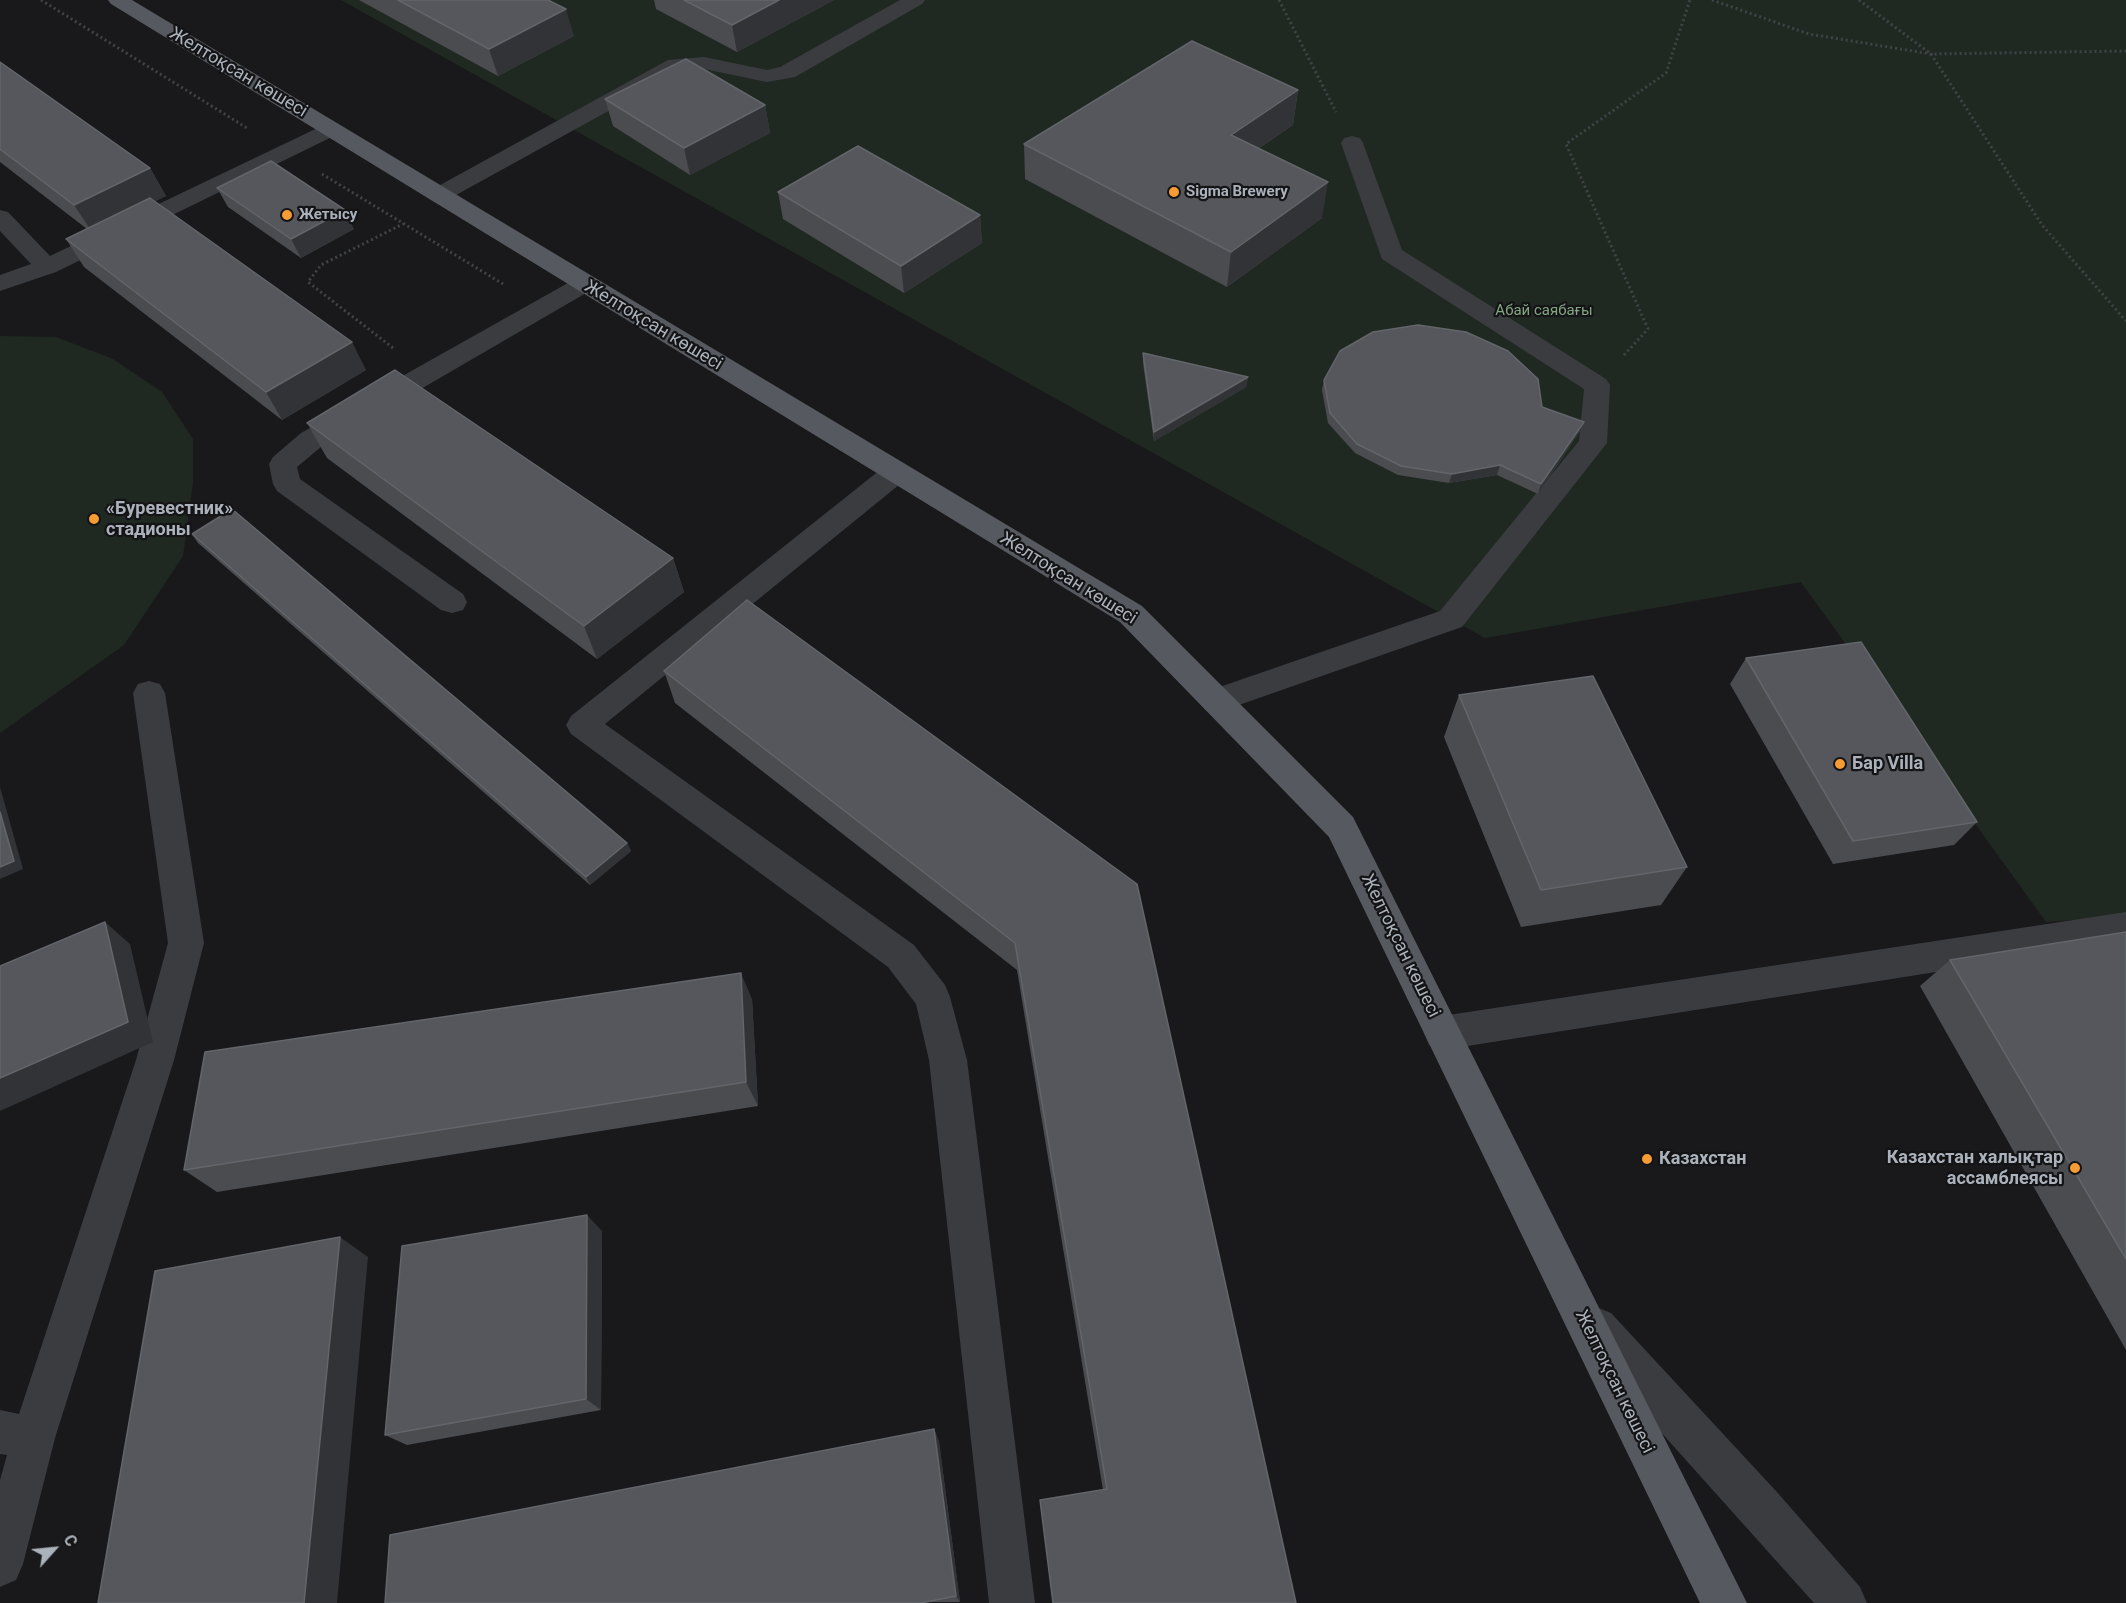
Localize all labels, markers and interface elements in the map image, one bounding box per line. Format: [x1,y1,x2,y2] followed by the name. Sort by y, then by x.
[165,23,311,123] street label: Желтоқсан көшесі
[1186,183,1288,201] place label: Sigma Brewery
[1167,185,1181,199] marker: Sigma Brewery
[299,206,357,224] place label: Жетысу
[280,208,294,222] marker: Жетысу
[580,276,726,376] street label: Желтоқсан көшесі
[1495,302,1593,320] park label: Абай саябағы
[106,498,233,540] place label: «Буревестник» стадионы
[87,512,101,526] marker: «Буревестник» стадионы
[996,528,1140,630] street label: Желтоқсан көшесі
[1852,753,1923,775] place label: Бар Villa
[1833,757,1847,771] marker: Бар Villa
[1356,871,1444,1021] street label: Желтоқсан көшесі
[1887,1147,2063,1190] place label: Казахстан халықтар ассамблеясы
[1659,1148,1746,1170] place label: Казахстан
[1640,1152,1654,1166] marker: Казахстан
[2068,1161,2082,1175] marker: Казахстан халықтар ассамблеясы
[1570,1307,1658,1457] street label: Желтоқсан көшесі
[24,1519,84,1579] north arrow
[60,1532,81,1550] text: С

